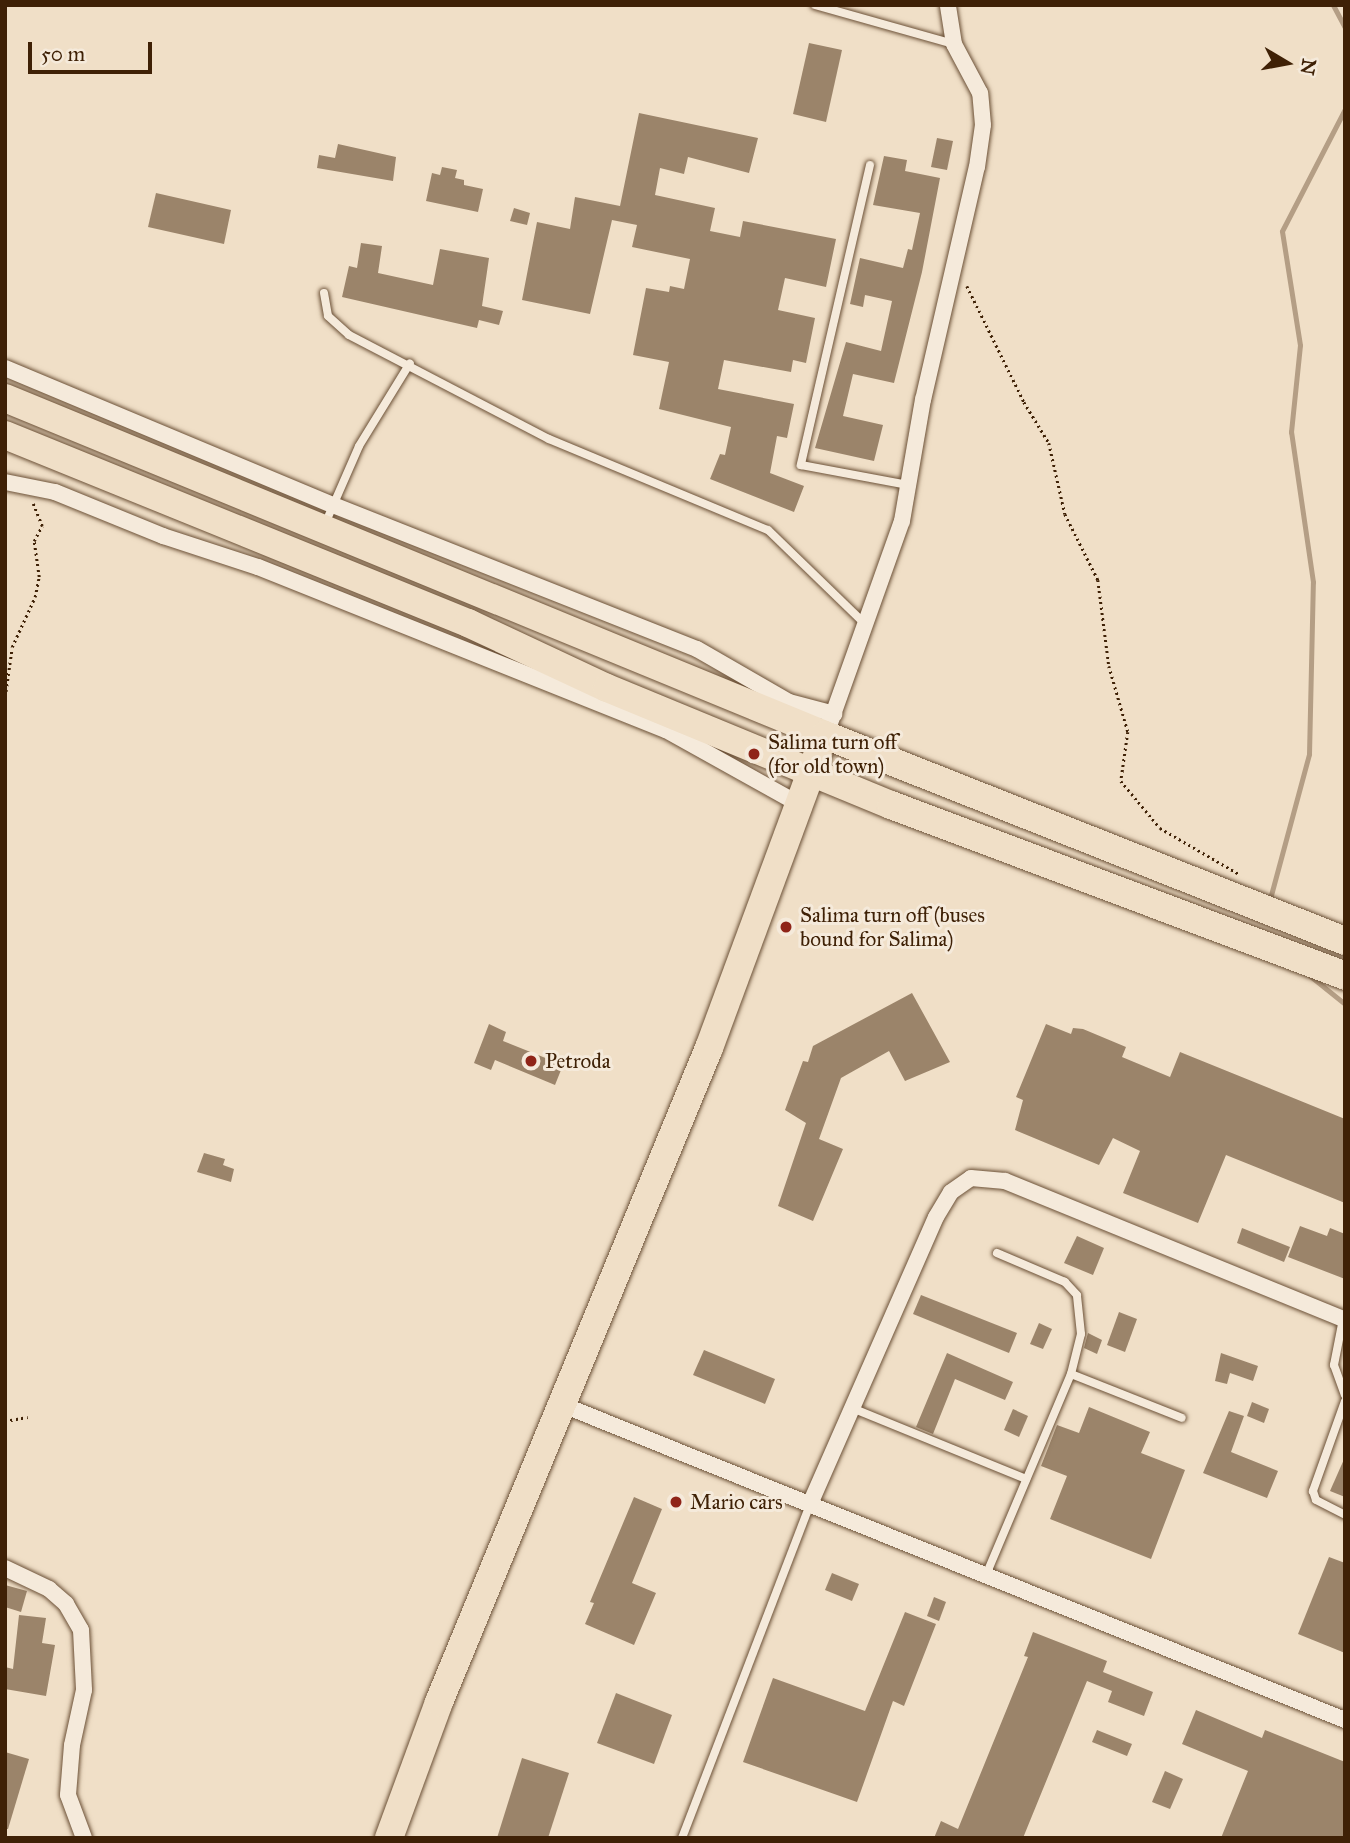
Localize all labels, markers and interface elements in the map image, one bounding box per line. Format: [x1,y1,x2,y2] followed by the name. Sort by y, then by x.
[32,28,156,72] scale bar
[1252,28,1322,98] north arrow
[41,41,85,67] text: 50 m
[1295,57,1321,77] text: N
[768,729,897,779] place label: Salima turn off (for old town)
[746,746,762,762] marker: Salima turn off (for old town)
[800,902,985,952] place label: Salima turn off (buses bound for Salima)
[778,919,794,935] marker: Salima turn off (buses bound for Salima)
[545,1048,611,1074] place label: Petroda
[523,1053,539,1069] marker: Petroda
[690,1489,783,1515] place label: Mario cars
[668,1494,684,1510] marker: Mario cars

